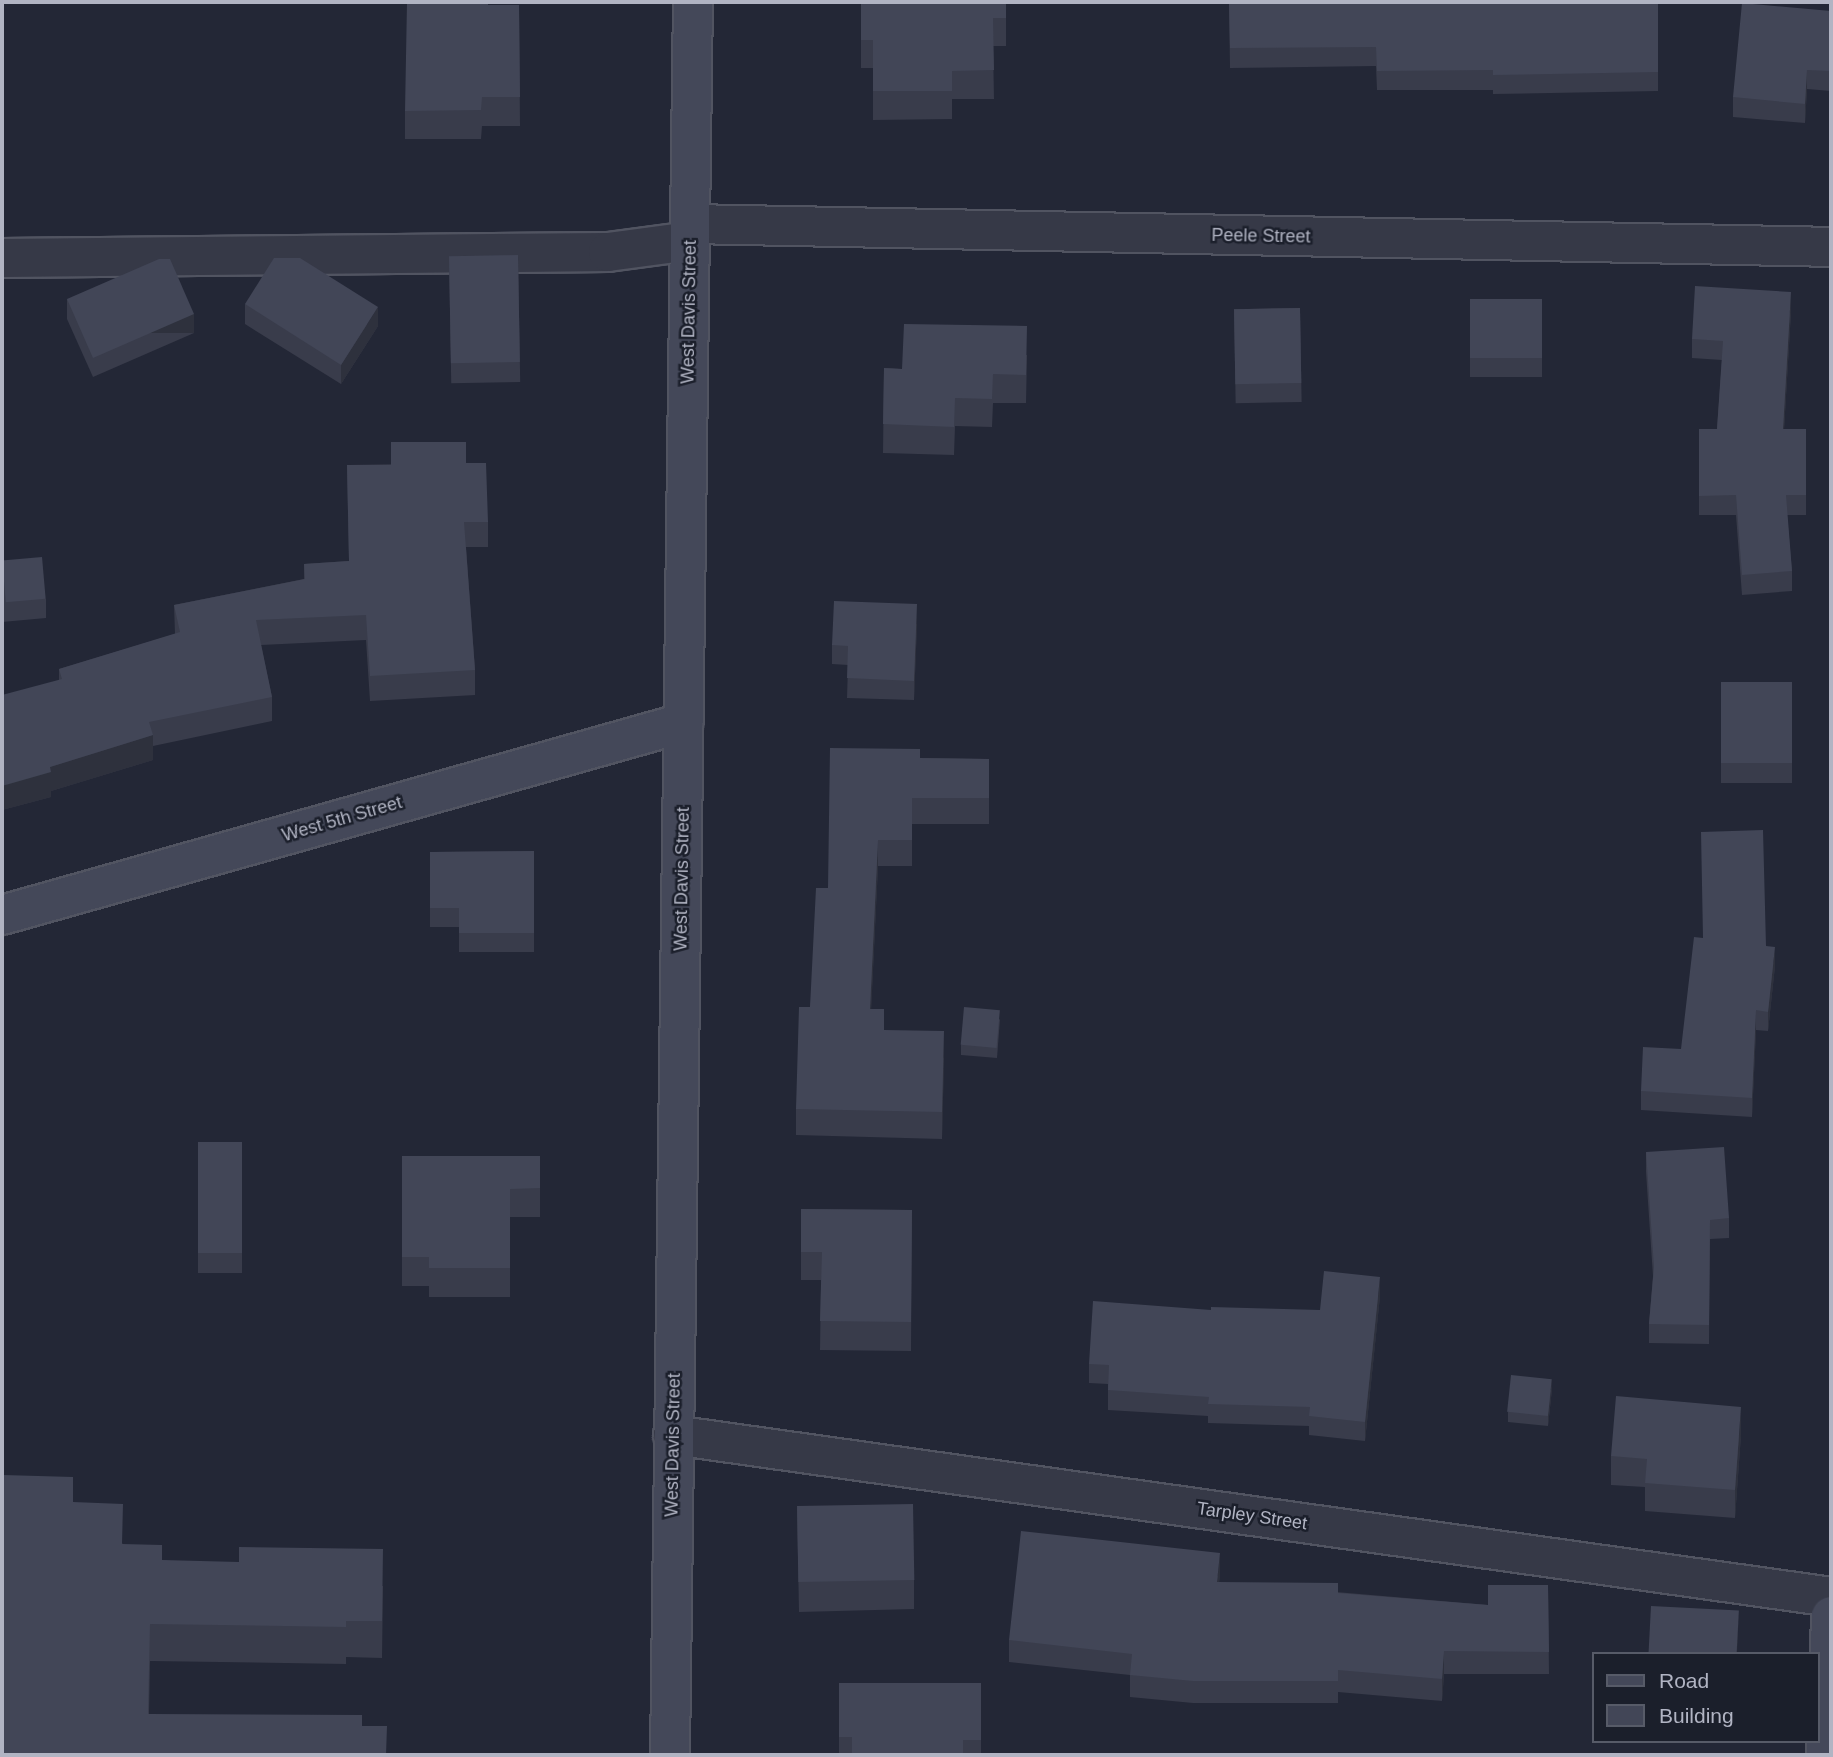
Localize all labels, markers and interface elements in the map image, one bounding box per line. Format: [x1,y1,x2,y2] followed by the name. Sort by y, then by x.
[1211,224,1311,248] street label: Peele Street
[677,240,701,384] street label: West Davis Street
[280,792,404,846] street label: West 5th Street
[670,807,694,951] street label: West Davis Street
[661,1373,685,1517] street label: West Davis Street
[1196,1498,1308,1534] street label: Tarpley Street
[1591,1652,1819,1743] legend
[1659,1669,1709,1692] text: Road
[1659,1704,1734,1727] text: Building

